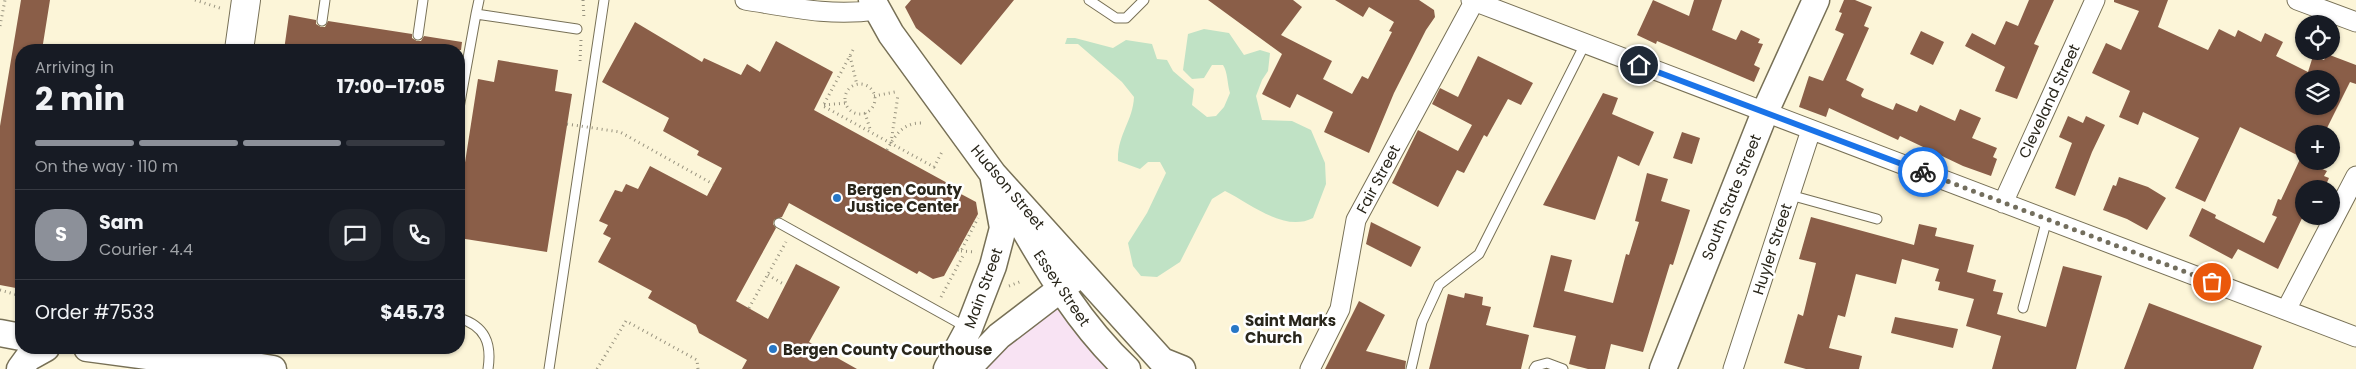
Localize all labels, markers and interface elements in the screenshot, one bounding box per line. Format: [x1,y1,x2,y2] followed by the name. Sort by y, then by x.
[2295,15,2340,225] map controls
[2295,15,2340,60] button: locate
[2013,40,2085,162] street label: Cleveland Street
[1618,44,1660,86] pin
[1625,51,1653,79] icon: home
[35,56,114,79] text: Arriving in
[2295,70,2340,115] button: layers
[337,73,445,100] text: 17:00–17:05
[35,76,125,121] text: 2 min
[2295,125,2340,170] button: +
[1696,131,1766,263] street label: South State Street
[966,140,1050,234] street label: Hudson Street
[1351,141,1405,217] street label: Fair Street
[1898,147,1948,197] courier
[35,155,178,178] text: On the way · 110 m
[1909,158,1937,186] icon: bike
[847,179,963,217] place label: Bergen County Justice Center
[2295,180,2340,225] button: −
[831,192,843,204] marker: Bergen County Justice Center
[1747,201,1797,297] street label: Huyler Street
[99,209,144,236] text: Sam
[329,209,381,261] button: chat
[393,209,445,261] button: phone
[55,221,67,248] text: S
[99,238,193,261] text: Courier · 4.4
[959,245,1007,331] street label: Main Street
[1029,246,1095,330] street label: Essex Street
[2191,261,2233,303] pin
[2198,268,2226,296] icon: bag
[35,299,154,326] text: Order #7533
[380,299,445,326] text: $45.73
[1245,310,1336,348] place label: Saint Marks Church
[1229,323,1241,335] marker: Saint Marks Church
[783,339,992,360] place label: Bergen County Courthouse
[767,343,779,355] marker: Bergen County Courthouse

